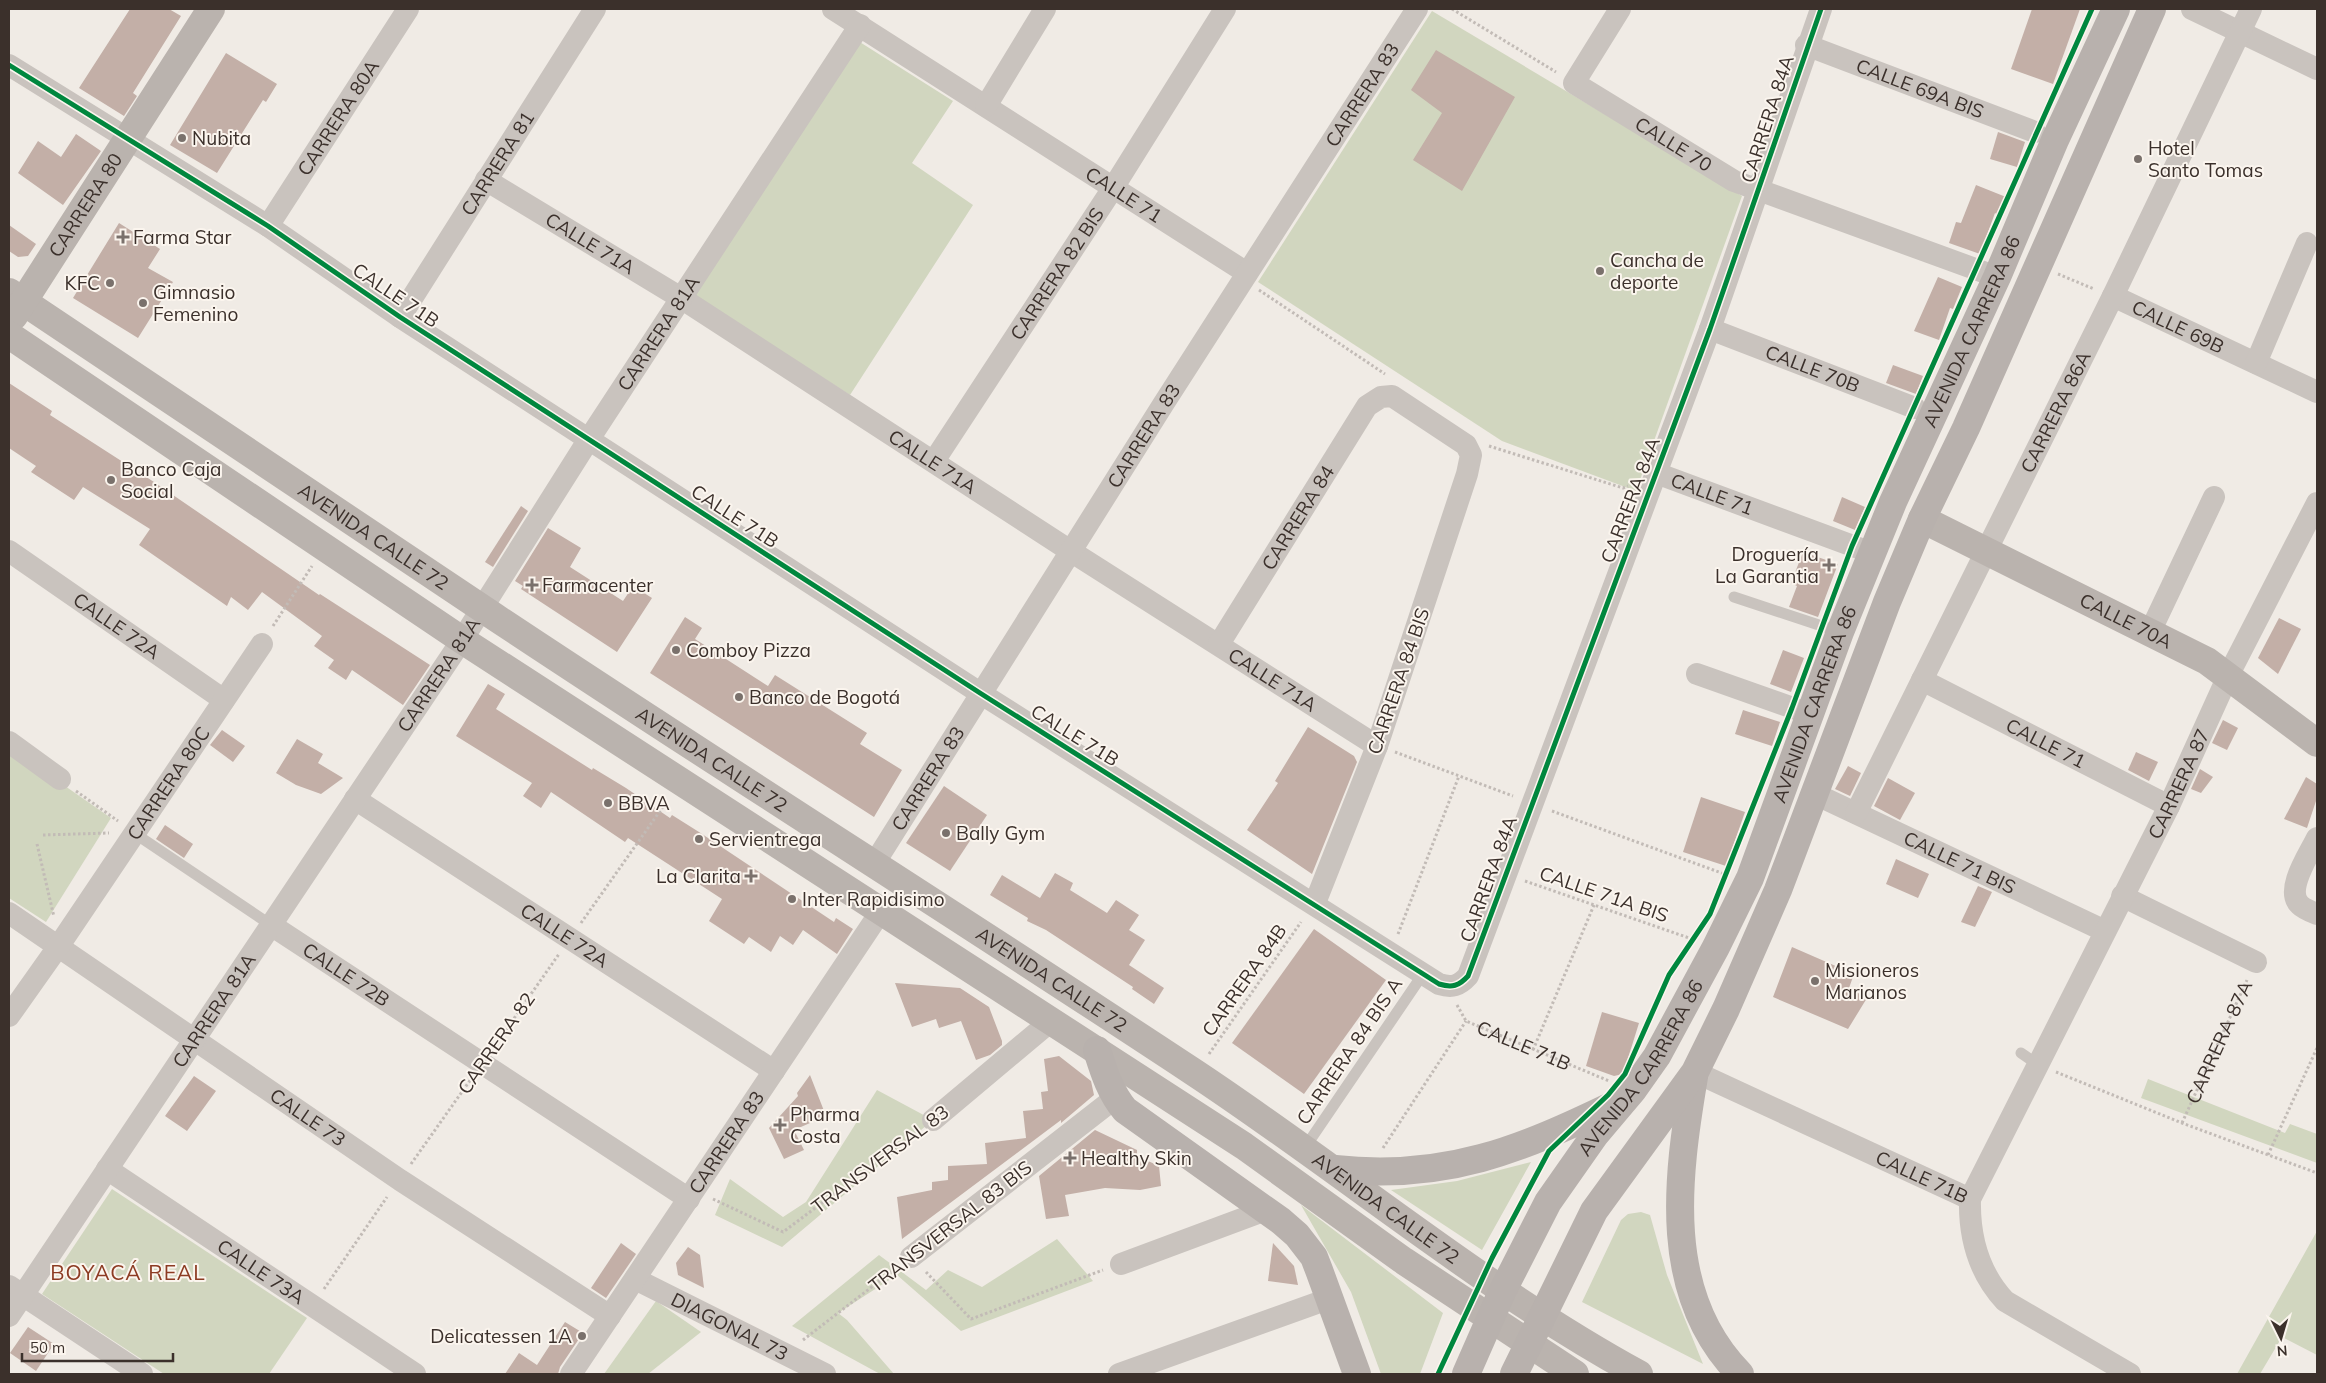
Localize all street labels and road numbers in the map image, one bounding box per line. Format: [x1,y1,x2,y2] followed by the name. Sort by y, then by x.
[1320,38,1404,151] street label: CARRERA 83
[1735,52,1799,186] street label: CARRERA 84A
[1853,53,1987,124] street label: CALLE 69A BIS
[292,55,384,180] street label: CARRERA 80A
[455,107,539,220] street label: CARRERA 81
[1631,111,1717,177] street label: CALLE 70
[43,148,127,261] street label: CARRERA 80
[1081,161,1167,228] street label: CALLE 71
[1005,203,1109,344] street label: CARRERA 82 BIS
[541,207,640,279] street label: CALLE 71A
[1917,232,2025,431] street label: AVENIDA CARRERA 86
[348,257,444,333] street label: CALLE 71B
[612,271,705,395] street label: CARRERA 81A
[2128,295,2228,359] street label: CALLE 69B
[1762,340,1863,398] street label: CALLE 70B
[2015,347,2096,477] street label: CARRERA 86A
[1102,379,1185,492] street label: CARRERA 83
[884,424,981,499] street label: CALLE 71A
[1595,434,1665,566] street label: CARRERA 84A
[1256,461,1339,574] street label: CARRERA 84
[1668,468,1757,520] street label: CALLE 71
[294,478,453,595] street label: AVENIDA CALLE 72
[687,479,783,553] street label: CALLE 71B
[69,587,165,664] street label: CALLE 72A
[2076,588,2176,654] street label: CALLE 70A
[1767,602,1861,806] street label: AVENIDA CARRERA 86
[1362,605,1434,757] street label: CARRERA 84 BIS
[392,613,485,737] street label: CARRERA 81A
[1224,643,1321,717] street label: CALLE 71A
[1027,699,1123,771] street label: CALLE 71B
[632,701,792,817] street label: AVENIDA CALLE 72
[2002,713,2090,773] street label: CALLE 71
[121,722,215,845] street label: CARRERA 80C
[886,722,970,835] street label: CARRERA 83
[2142,725,2214,843] street label: CARRERA 87
[1454,813,1522,945] street label: CARRERA 84A
[1900,826,2019,899] street label: CALLE 71 BIS
[1536,861,1672,927] street label: CALLE 71A BIS
[516,898,613,973] street label: CALLE 72A
[1196,919,1292,1041] street label: CARRERA 84B
[972,921,1132,1037] street label: AVENIDA CALLE 72
[298,937,394,1012] street label: CALLE 72B
[167,948,261,1072] street label: CARRERA 81A
[1291,973,1407,1129] street label: CARRERA 84 BIS A
[1572,975,1708,1160] street label: AVENIDA CARRERA 86
[2180,977,2257,1107] street label: CARRERA 87A
[452,987,540,1099] street label: CARRERA 82
[1473,1015,1574,1076] street label: CALLE 71B
[266,1083,350,1151] street label: CALLE 73
[683,1086,769,1198] street label: CARRERA 83
[807,1100,953,1218] street label: TRANSVERSAL 83
[1872,1145,1972,1209] street label: CALLE 71B
[1308,1147,1464,1269] street label: AVENIDA CALLE 72
[864,1155,1036,1297] street label: TRANSVERSAL 83 BIS
[213,1234,309,1309] street label: CALLE 73A
[667,1287,792,1366] street label: DIAGONAL 73

